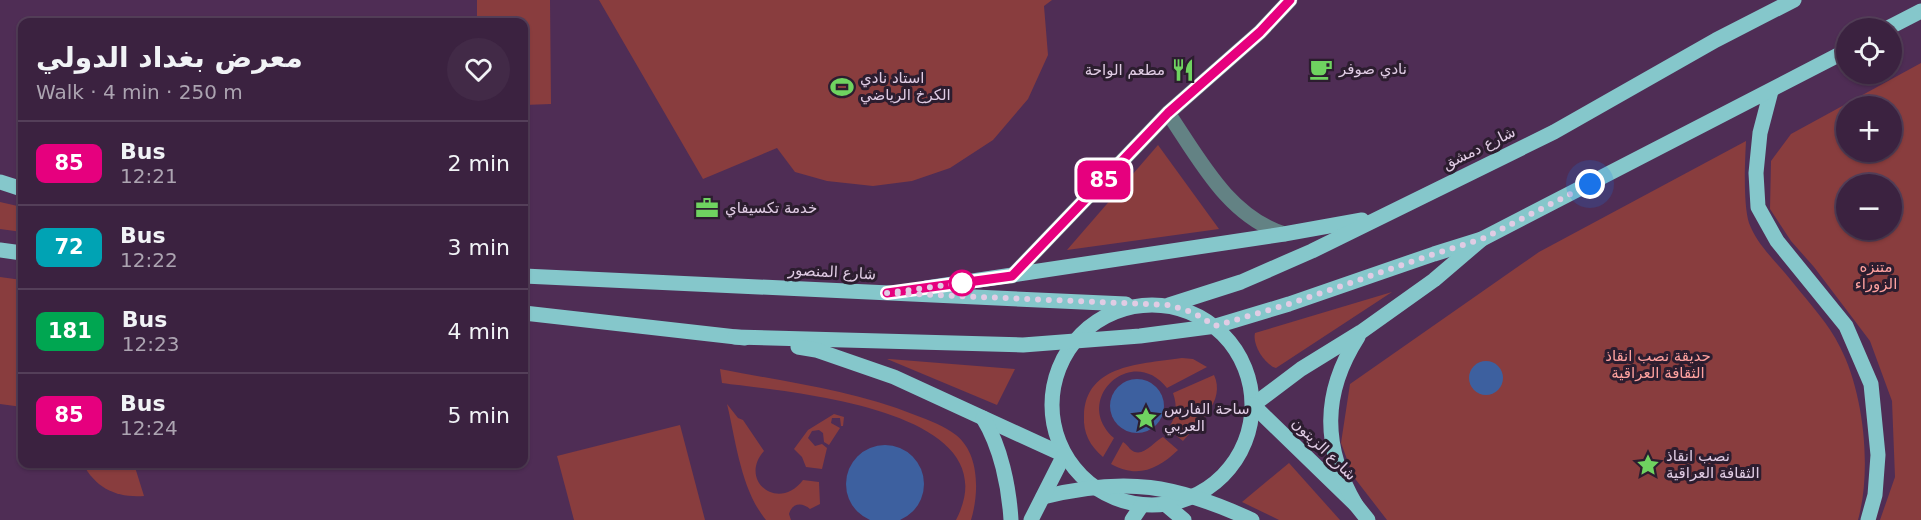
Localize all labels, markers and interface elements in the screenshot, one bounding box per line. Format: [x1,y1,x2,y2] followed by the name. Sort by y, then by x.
[1836,18,1902,240] map controls
[1836,18,1902,84] button: locate
[447,38,510,101] button: heart
[36,41,303,74] text: معرض بغداد الدولي
[1308,56,1334,82] cafe icon: نادي صوفر
[1170,57,1196,83] restaurant icon: مطعم الواحة
[1338,60,1407,79] place label: نادي صوفر
[1085,61,1165,79] place label: مطعم الواحة
[860,69,951,105] place label: استاد نادي الكرخ الرياضي
[829,74,855,100] sports icon: استاد نادي الكرخ الرياضي
[36,80,243,104] text: Walk · 4 min · 250 m
[1836,96,1902,162] button: +
[1440,123,1518,173] street label: شارع دمشق
[120,139,166,164] text: Bus
[54,151,84,175] text: 85
[448,151,510,176] text: 2 min
[1077,160,1131,200] line badge: 85
[120,164,178,188] text: 12:21
[1089,168,1119,192] text: 85
[1575,169,1605,199] your location
[1836,174,1902,240] button: −
[694,195,720,221] office icon: خدمة تكسيفاي
[725,199,817,218] place label: خدمة تكسيفاي
[120,223,166,248] text: Bus
[54,235,84,259] text: 72
[448,235,510,260] text: 3 min
[120,248,178,272] text: 12:22
[1855,258,1897,293] park label: متنزه الزوراء
[787,261,876,283] street label: شارع المنصور
[949,270,975,296] unlabelled marker
[122,307,167,332] text: Bus
[48,319,92,343] text: 181
[448,319,510,344] text: 4 min
[122,332,179,356] text: 12:23
[1605,347,1711,382] park label: حديقة نصب انقاذ الثقافة العراقية
[120,391,166,416] text: Bus
[1164,400,1250,436] place label: ساحة الفارس العربي
[54,403,84,427] text: 85
[448,403,510,428] text: 5 min
[1133,405,1159,431] place icon: ساحة الفارس العربي
[1288,414,1360,484] street label: شارع الزيتون
[120,416,178,440] text: 12:24
[1666,447,1760,482] place label: نصب انقاذ الثقافة العراقية
[1635,452,1661,478] place icon: نصب انقاذ الثقافة العراقية

